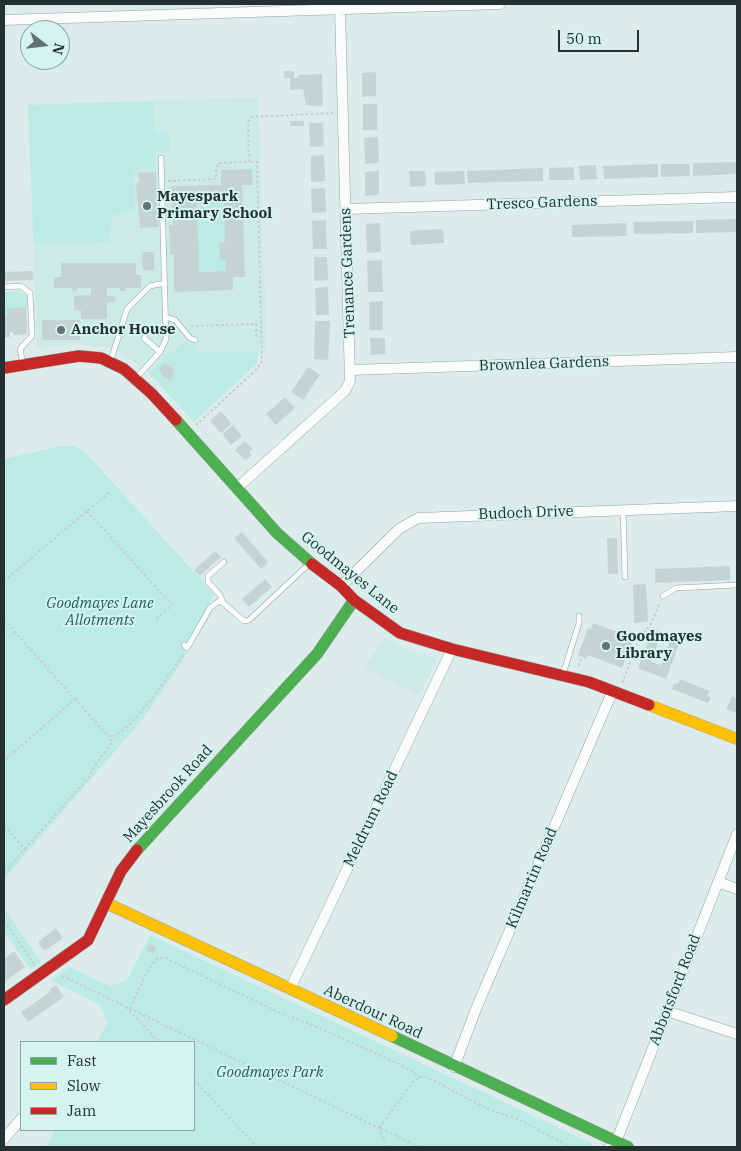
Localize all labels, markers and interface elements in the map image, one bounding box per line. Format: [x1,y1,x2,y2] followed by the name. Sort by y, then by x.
[20,20,70,70] north arrow
[561,20,642,52] scale bar
[566,29,602,48] text: 50 m
[48,41,69,57] text: N
[157,188,272,223] place label: Mayespark Primary School
[486,192,598,214] street label: Tresco Gardens
[141,200,153,212] marker: Mayespark Primary School
[337,207,359,339] street label: Trenance Gardens
[71,321,176,339] place label: Anchor House
[55,324,67,336] marker: Anchor House
[478,353,610,375] street label: Brownlea Gardens
[478,502,574,524] street label: Budoch Drive
[297,528,403,618] street label: Goodmayes Lane
[46,595,154,630] park label: Goodmayes Lane Allotments
[616,628,702,663] place label: Goodmayes Library
[600,640,612,652] marker: Goodmayes Library
[119,742,217,846] street label: Mayesbrook Road
[340,768,402,870] street label: Meldrum Road
[503,825,561,931] street label: Kilmartin Road
[645,932,705,1048] street label: Abbotsford Road
[321,981,425,1043] street label: Aberdour Road
[20,1041,195,1131] legend
[67,1051,97,1070] text: Fast
[216,1064,324,1082] park label: Goodmayes Park
[67,1076,100,1095] text: Slow
[67,1101,96,1120] text: Jam

